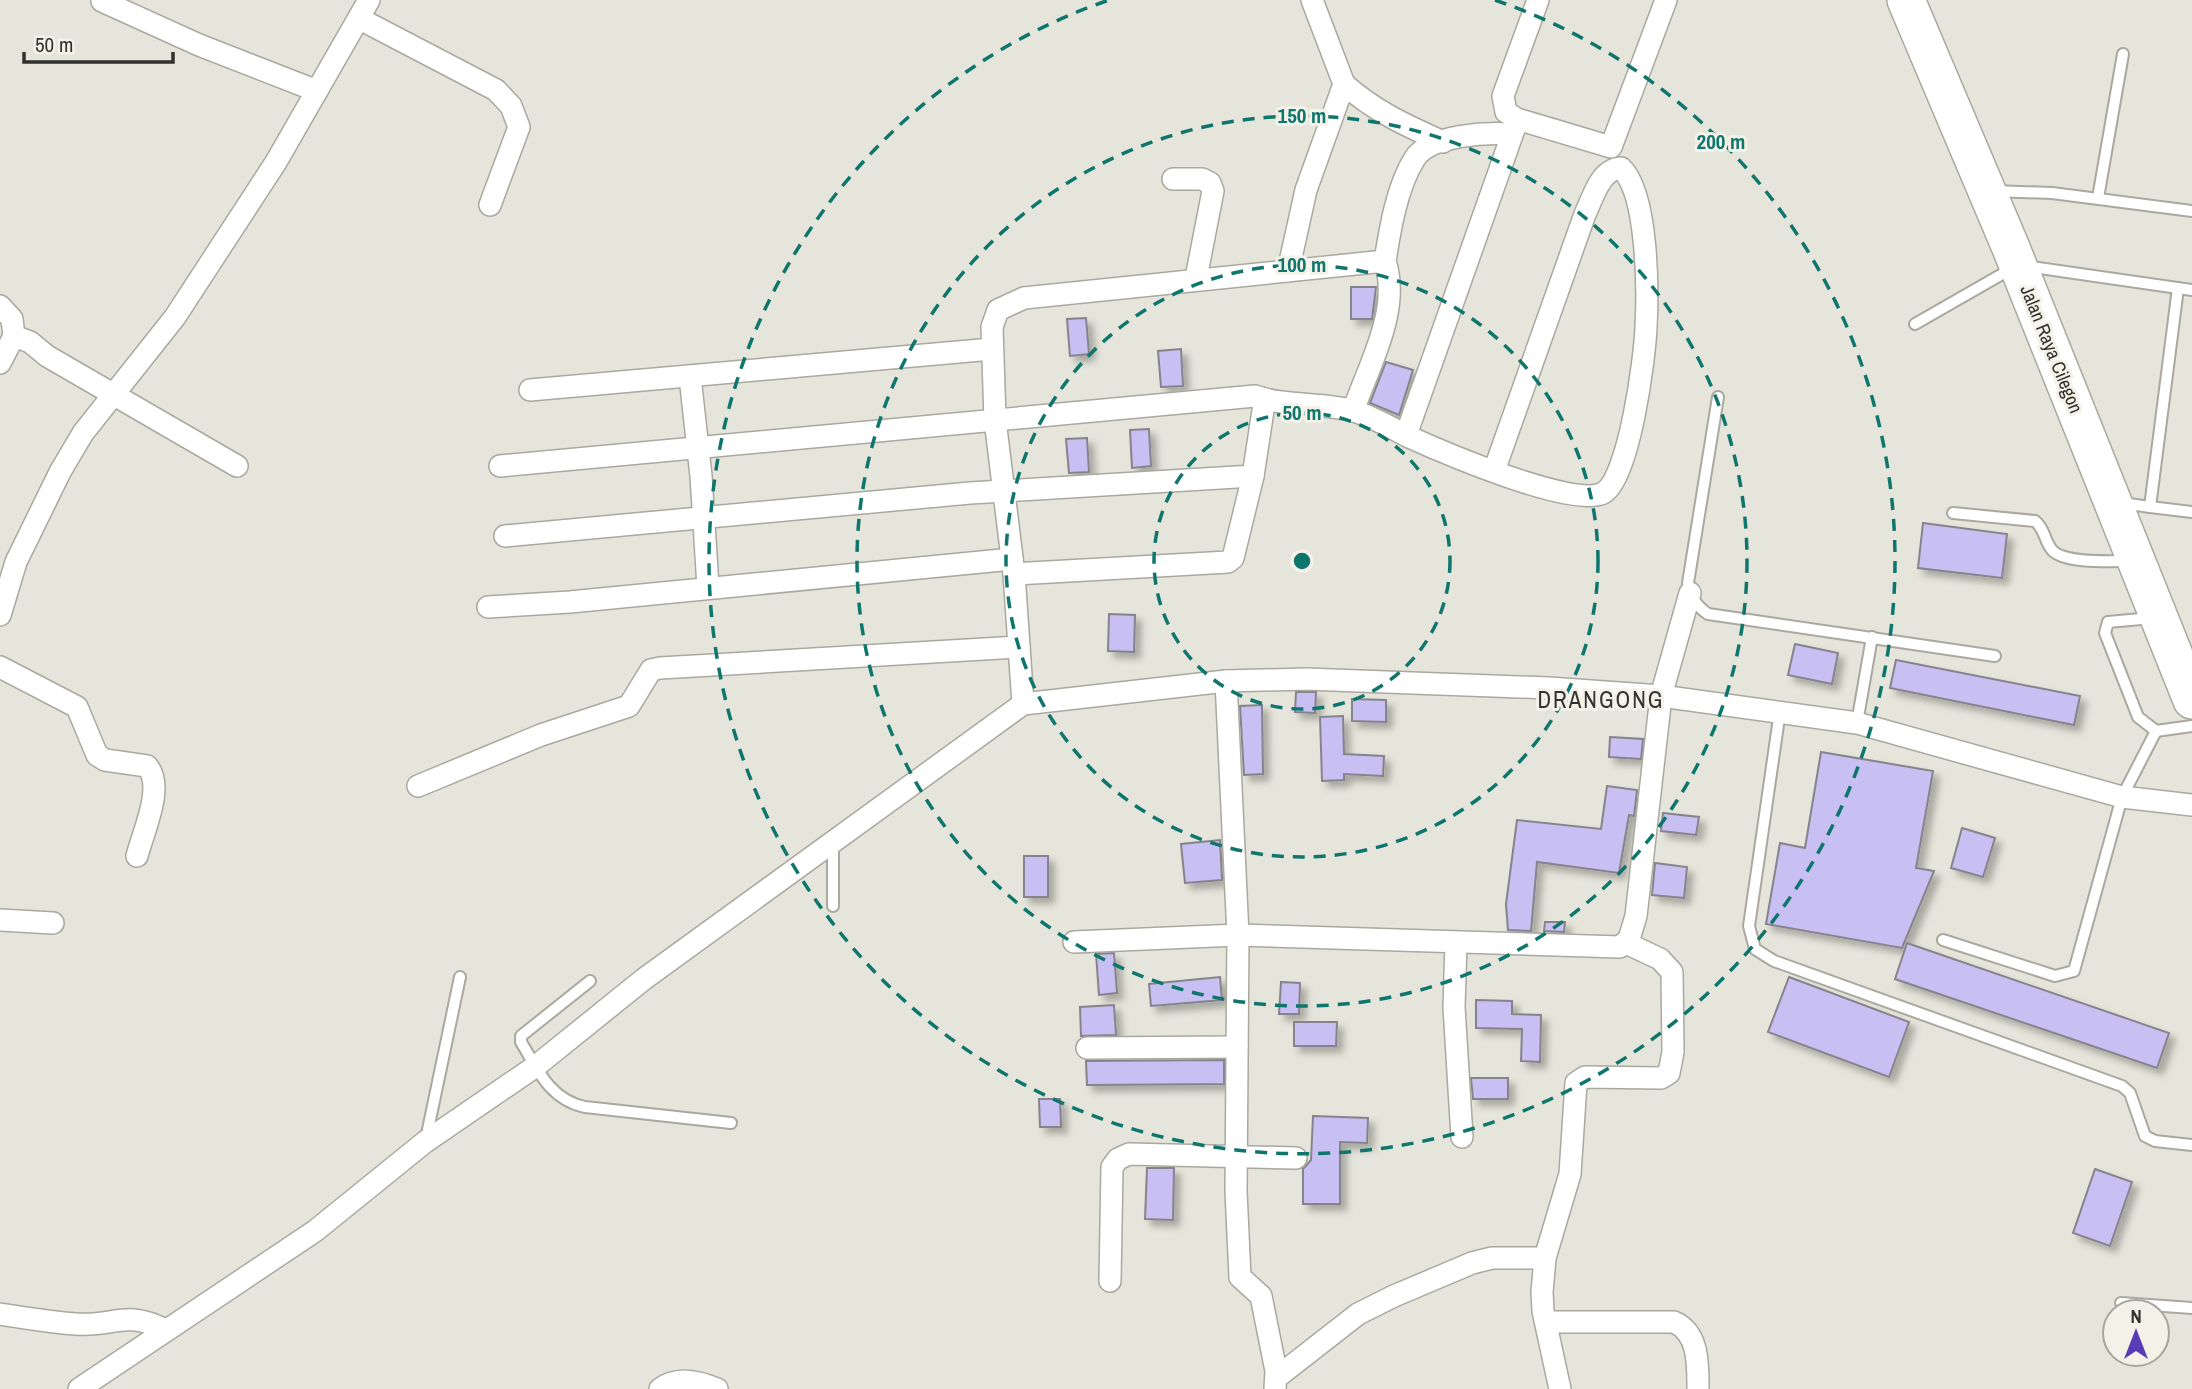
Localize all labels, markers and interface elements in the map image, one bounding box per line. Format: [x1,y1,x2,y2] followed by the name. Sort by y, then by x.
[24,21,173,65] scale bar
[35,30,73,59] text: 50 m
[1278,101,1326,130] text: 150 m
[1697,127,1745,156] text: 200 m
[1278,250,1326,279] text: 100 m
[2014,281,2090,417] street label: Jalan Raya Cilegon
[1282,398,1322,427] text: 50 m
[1290,549,1314,573] centre of rings
[1537,684,1665,715] district label: DRANGONG
[2101,1298,2171,1368] north arrow
[2130,1303,2142,1329] text: N

